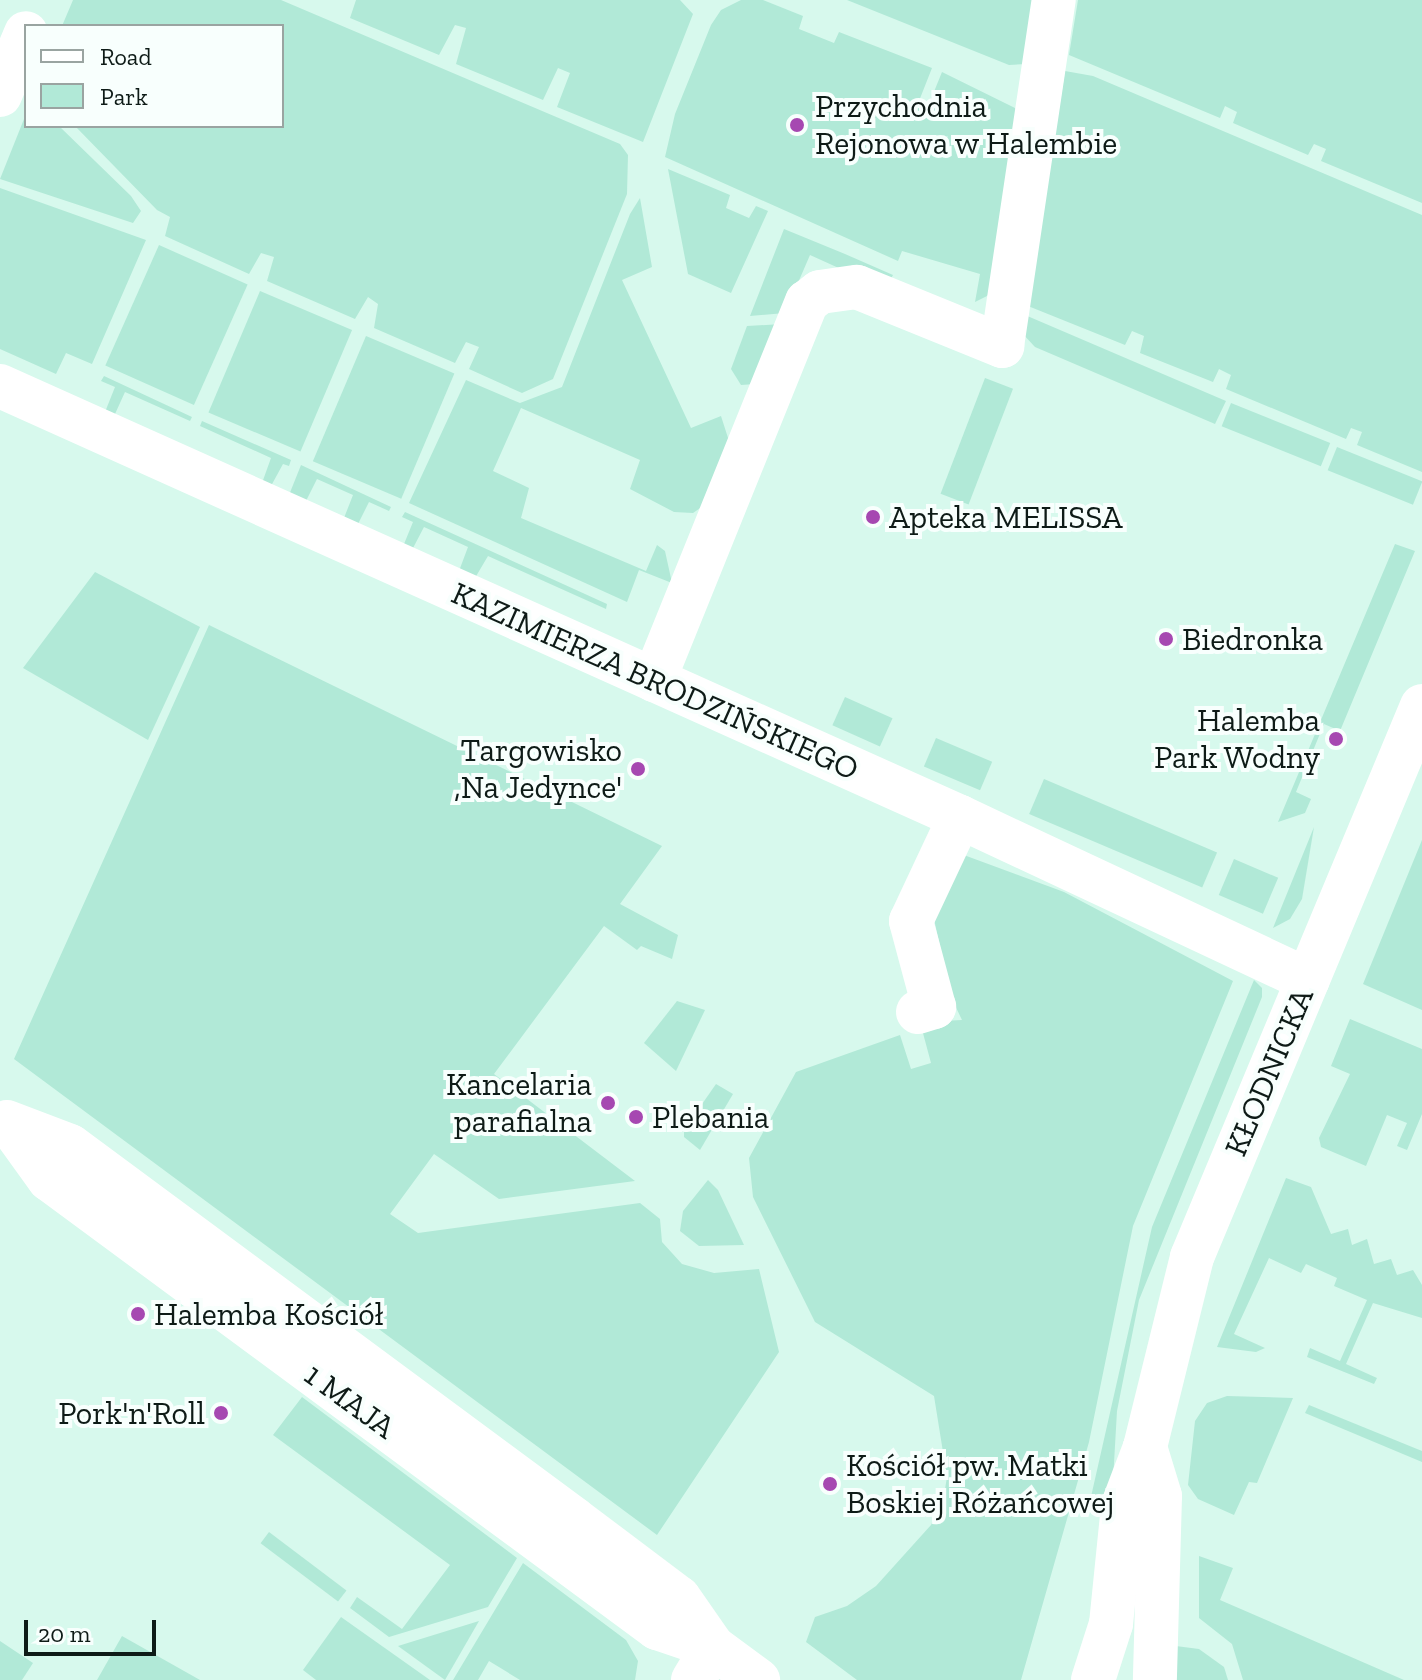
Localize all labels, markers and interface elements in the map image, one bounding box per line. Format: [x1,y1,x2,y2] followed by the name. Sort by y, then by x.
[24,24,284,128] legend
[100,42,152,71] text: Road
[100,82,148,111] text: Park
[815,88,1119,163] place label: Przychodnia Rejonowa w Halembie
[786,114,808,136] marker: Przychodnia Rejonowa w Halembie
[889,498,1122,536] place label: Apteka MELISSA
[864,508,882,526] marker: Apteka MELISSA
[445,574,865,788] street label: KAZIMIERZA BRODZIŃSKIEGO
[1182,620,1323,658] place label: Biedronka
[1157,630,1175,648] marker: Biedronka
[1153,702,1320,777] place label: Halemba Park Wodny
[1327,730,1345,748] marker: Halemba Park Wodny
[454,732,622,807] place label: Targowisko ,Na Jedynce'
[629,760,647,778] marker: Targowisko ,Na Jedynce'
[1216,982,1322,1162] street label: KŁODNICKA
[446,1066,592,1141] place label: Kancelaria parafialna
[599,1094,617,1112] marker: Kancelaria parafialna
[652,1098,769,1136] place label: Plebania
[627,1108,645,1126] marker: Plebania
[154,1295,384,1333] place label: Halemba Kościół
[129,1305,147,1323] marker: Halemba Kościół
[297,1355,403,1447] street label: 1 MAJA
[58,1394,205,1432] place label: Pork'n'Roll
[212,1404,230,1422] marker: Pork'n'Roll
[846,1447,1114,1522] place label: Kościół pw. Matki Boskiej Różańcowej
[821,1475,839,1493] marker: Kościół pw. Matki Boskiej Różańcowej
[28,1604,160,1654] scale bar
[38,1619,90,1648] text: 20 m

